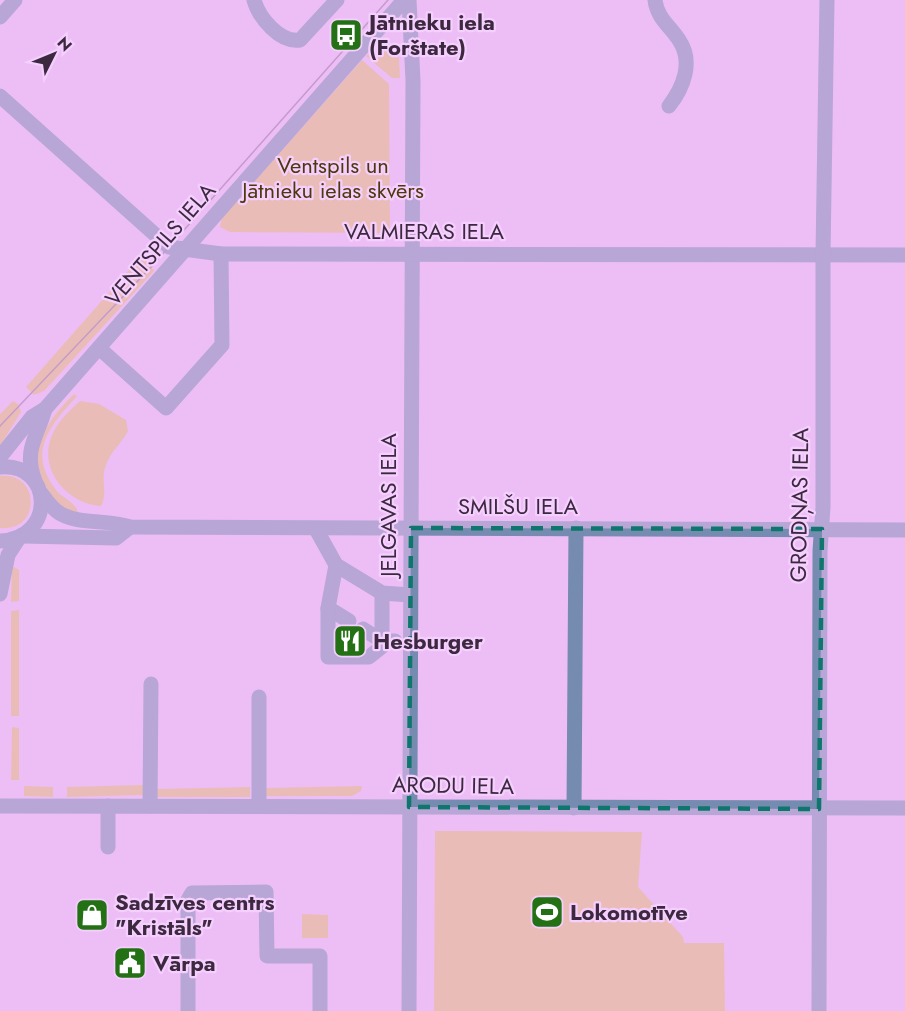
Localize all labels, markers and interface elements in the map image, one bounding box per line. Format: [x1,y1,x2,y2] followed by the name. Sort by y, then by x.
[365,6,495,63] place label: Jātnieku iela (Forštate)
[328,17,364,53] bus stop icon: Jātnieku iela (Forštate)
[24,24,84,84] north arrow
[52,32,77,57] text: N
[239,149,424,206] park label: Ventspils un Jātnieku ielas skvērs
[97,175,223,313] street label: VENTSPILS IELA
[344,215,505,247] street label: VALMIERAS IELA
[782,427,816,583] street label: GRODŅAS IELA
[372,433,404,580] street label: JELGAVAS IELA
[458,490,579,522] street label: SMILŠU IELA
[332,623,368,659] restaurant icon: Hesburger
[373,625,483,657] place label: Hesburger
[392,768,515,802] street label: ARODU IELA
[115,886,274,943] place label: Sadzīves centrs "Kristāls"
[529,894,565,930] sports icon: Lokomotīve
[570,896,688,928] place label: Lokomotīve
[74,897,110,933] shop icon: Sadzīves centrs "Kristāls"
[112,945,148,981] public building icon: Vārpa
[152,947,216,979] place label: Vārpa

